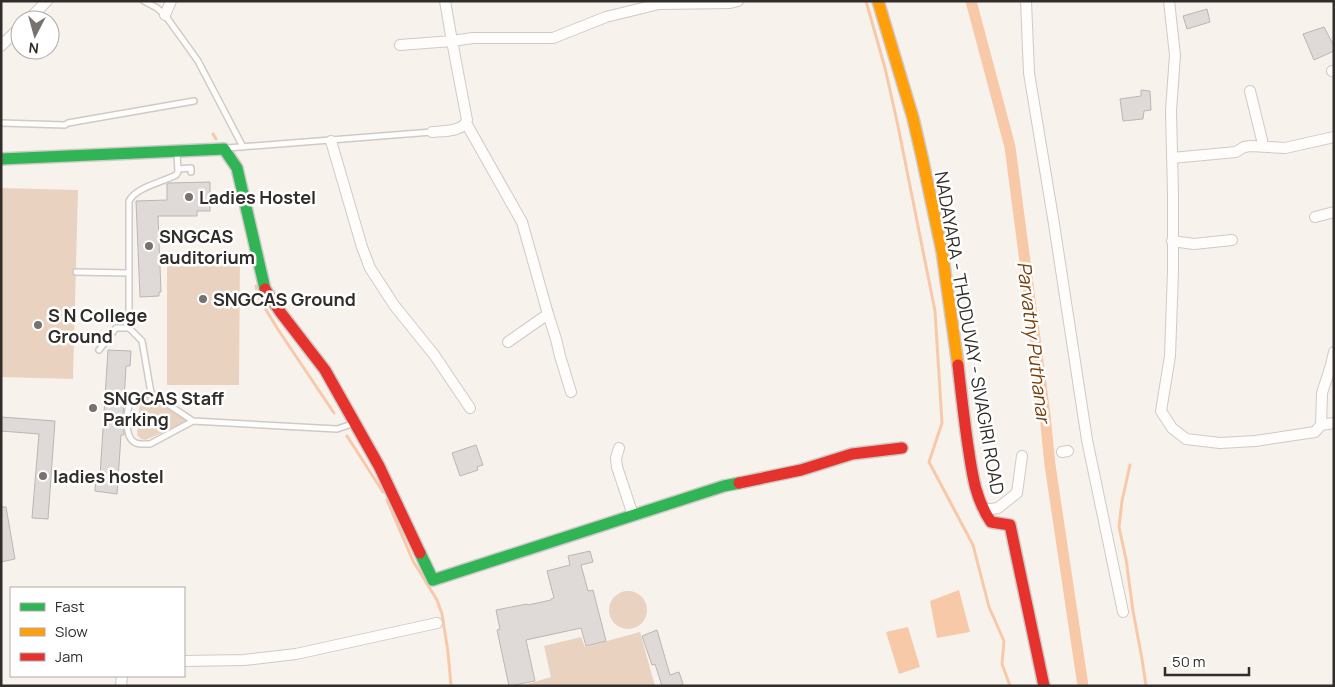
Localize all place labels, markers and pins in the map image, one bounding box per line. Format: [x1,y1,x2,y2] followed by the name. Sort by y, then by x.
[199,185,316,209] place label: Ladies Hostel
[183,191,195,203] marker: Ladies Hostel
[159,224,255,269] place label: SNGCAS auditorium
[143,240,155,252] marker: SNGCAS auditorium
[213,287,356,311] place label: SNGCAS Ground
[197,293,209,305] marker: SNGCAS Ground
[48,303,147,348] place label: S N College Ground
[32,319,44,331] marker: S N College Ground
[103,386,224,431] place label: SNGCAS Staff Parking
[87,402,99,414] marker: SNGCAS Staff Parking
[53,464,164,488] place label: ladies hostel
[37,470,49,482] marker: ladies hostel

